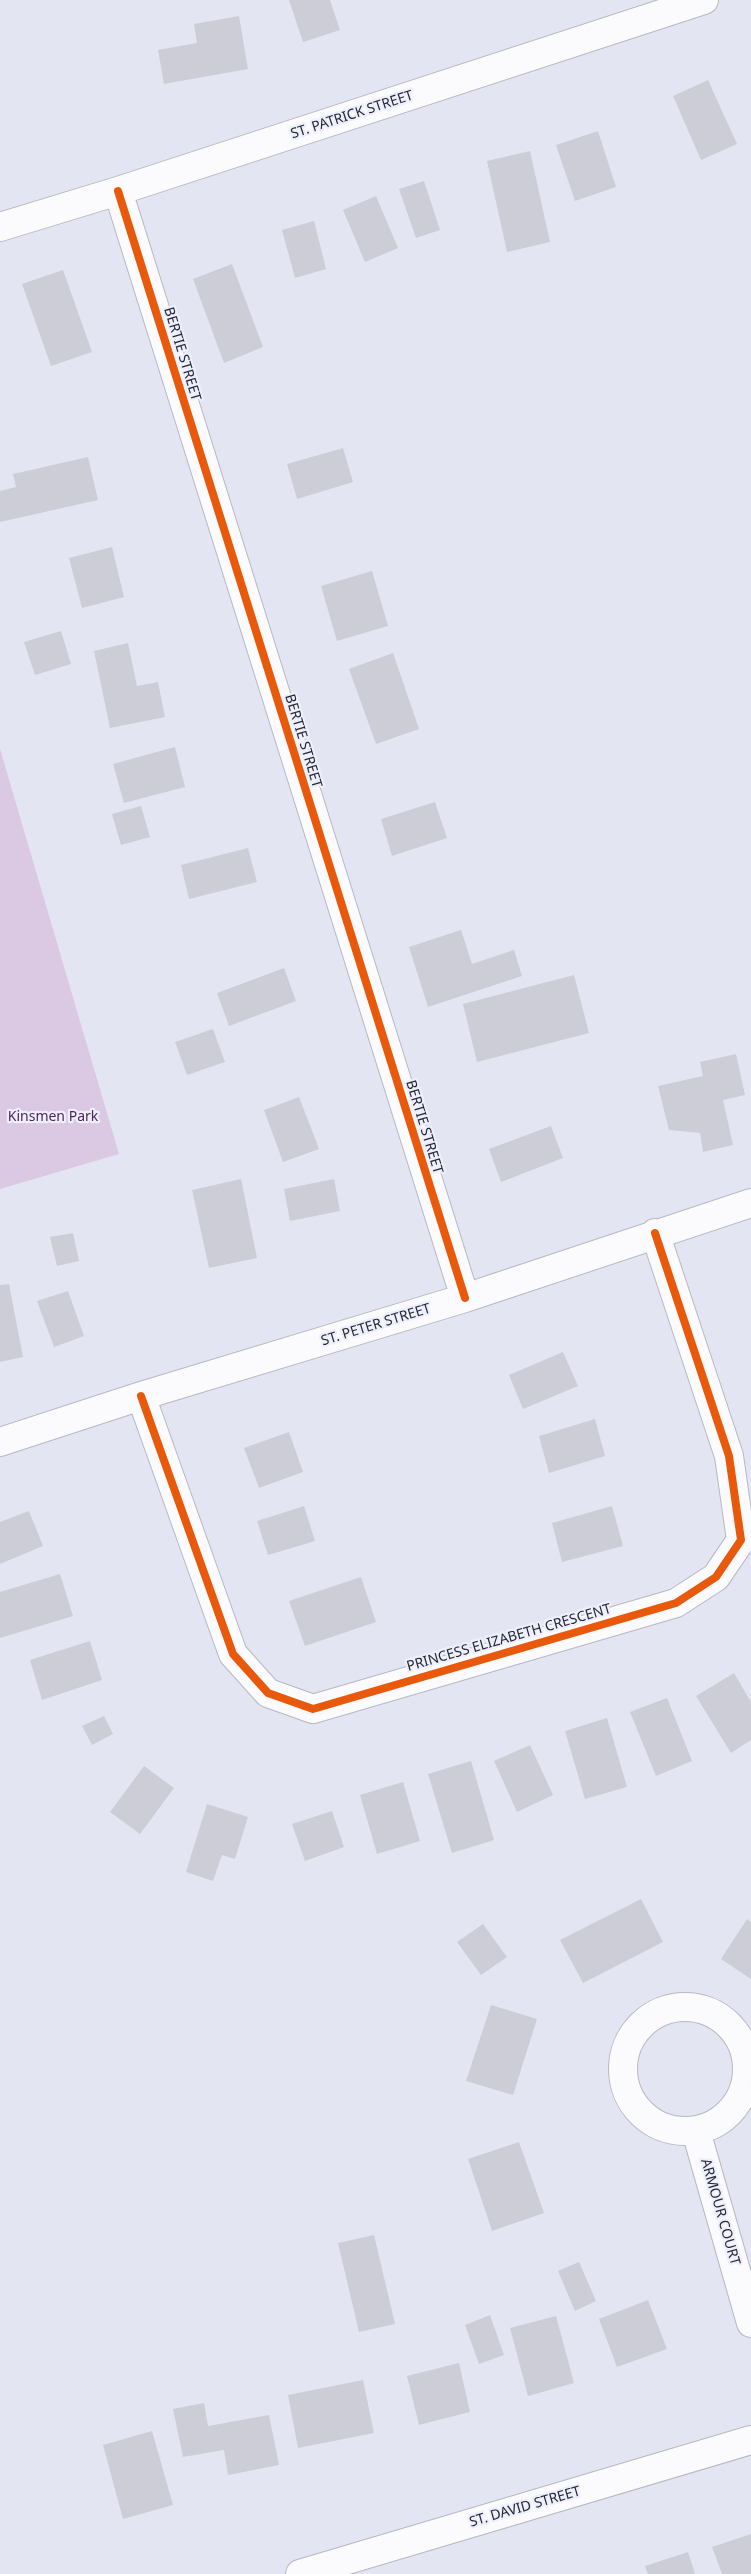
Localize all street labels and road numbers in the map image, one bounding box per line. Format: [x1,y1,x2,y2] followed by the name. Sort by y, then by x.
[289,87,415,143] street label: ST. PATRICK STREET
[160,305,204,403] street label: BERTIE STREET
[281,692,325,790] street label: BERTIE STREET
[402,1078,446,1176] street label: BERTIE STREET
[319,1300,433,1350] street label: ST. PETER STREET
[405,1601,613,1675] street label: PRINCESS ELIZABETH CRESCENT
[697,2157,743,2267] street label: ARMOUR COURT
[467,2483,583,2531] street label: ST. DAVID STREET

